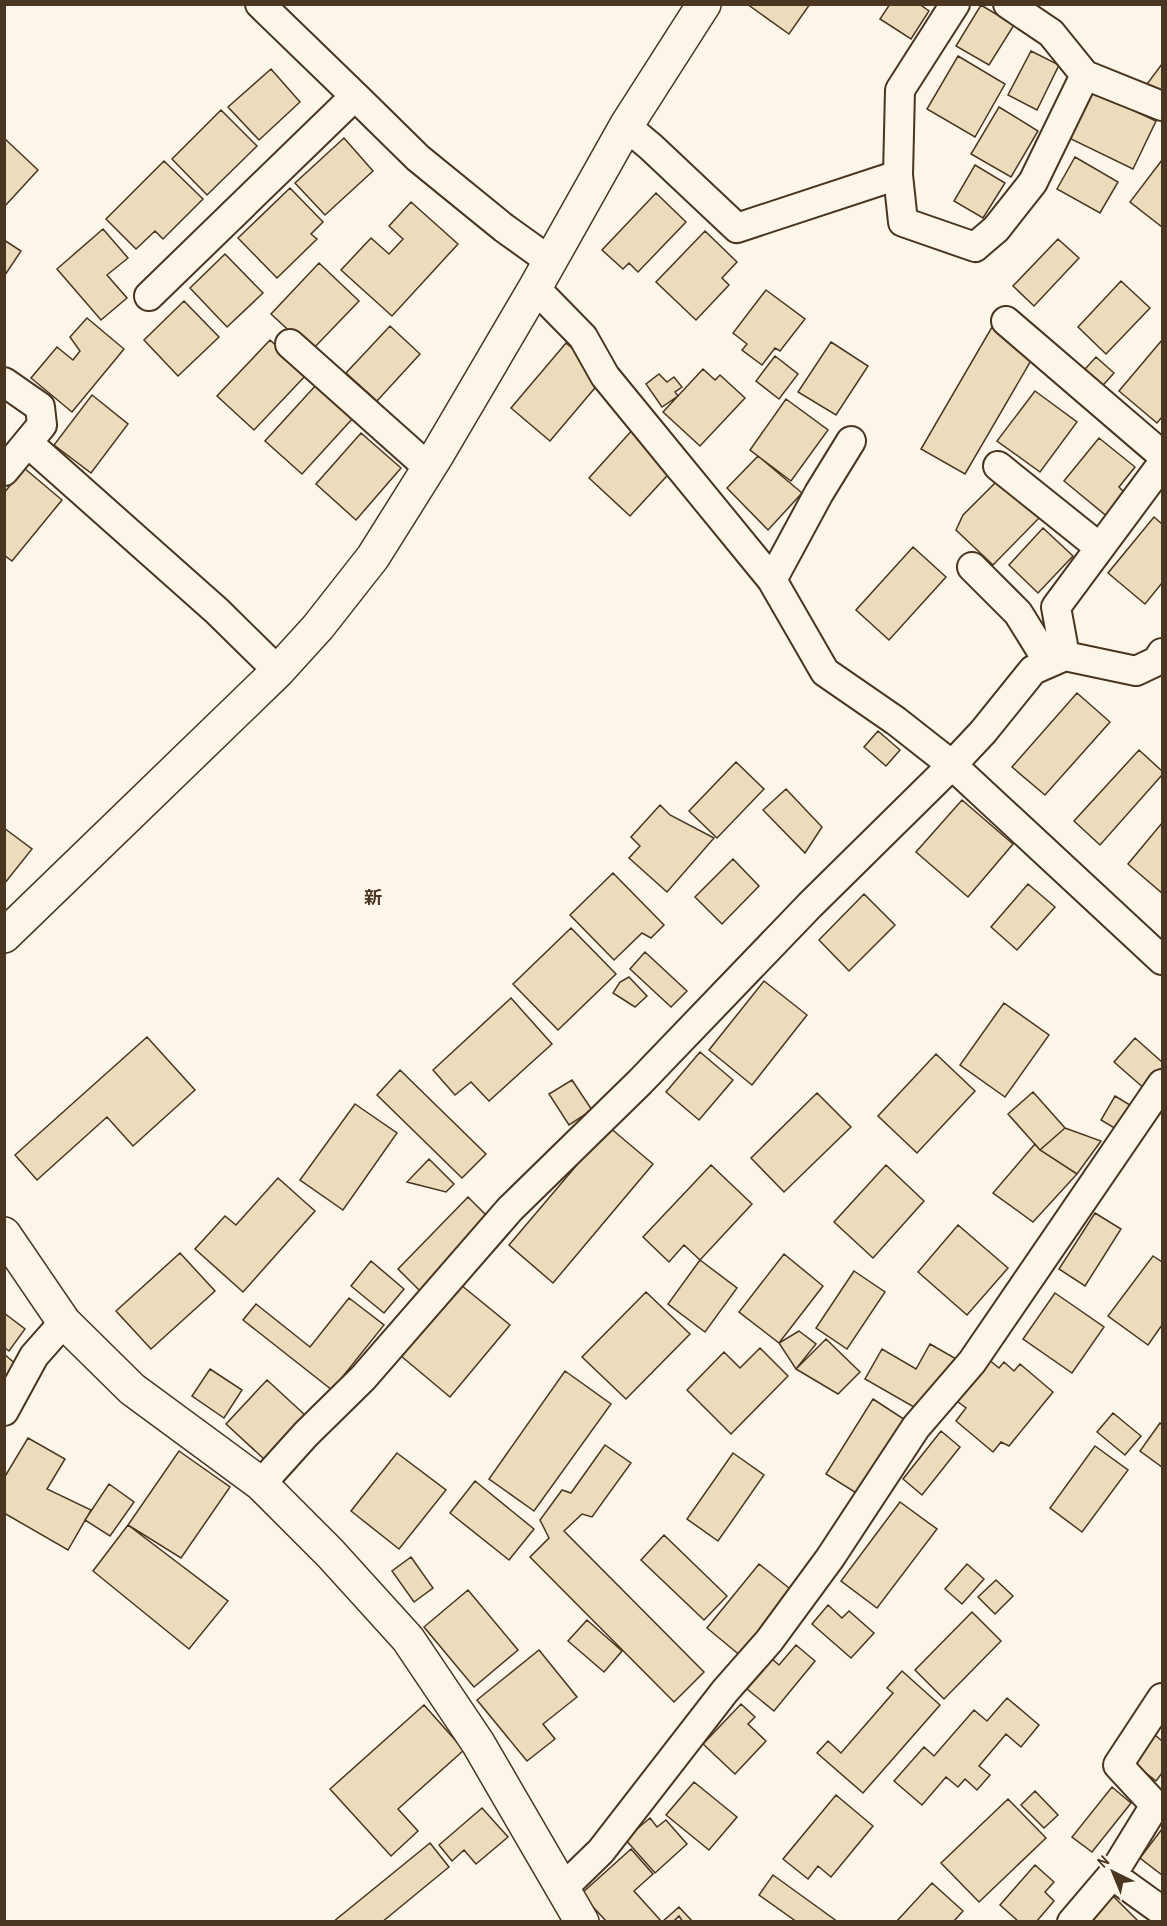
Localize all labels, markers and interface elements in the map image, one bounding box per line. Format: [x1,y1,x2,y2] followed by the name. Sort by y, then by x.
[364,885,382,910] district label: 新
[1083,1842,1143,1902] north arrow
[1092,1850,1114,1872] text: N

